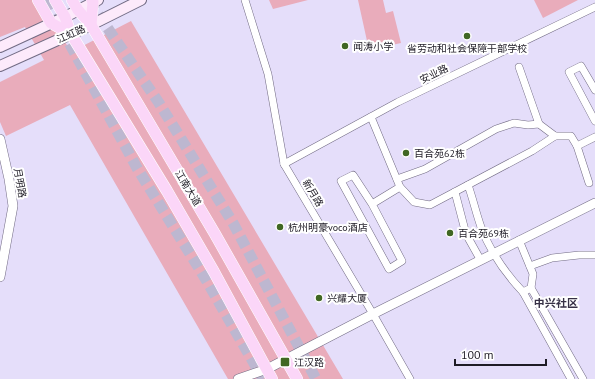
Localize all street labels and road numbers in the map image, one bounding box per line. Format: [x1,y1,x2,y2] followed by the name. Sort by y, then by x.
[55,22,87,46] street label: 江虹路
[418,62,450,86] street label: 安业路
[11,167,29,199] street label: 月明路
[172,168,204,208] street label: 江南大道
[300,177,326,209] street label: 新月路

